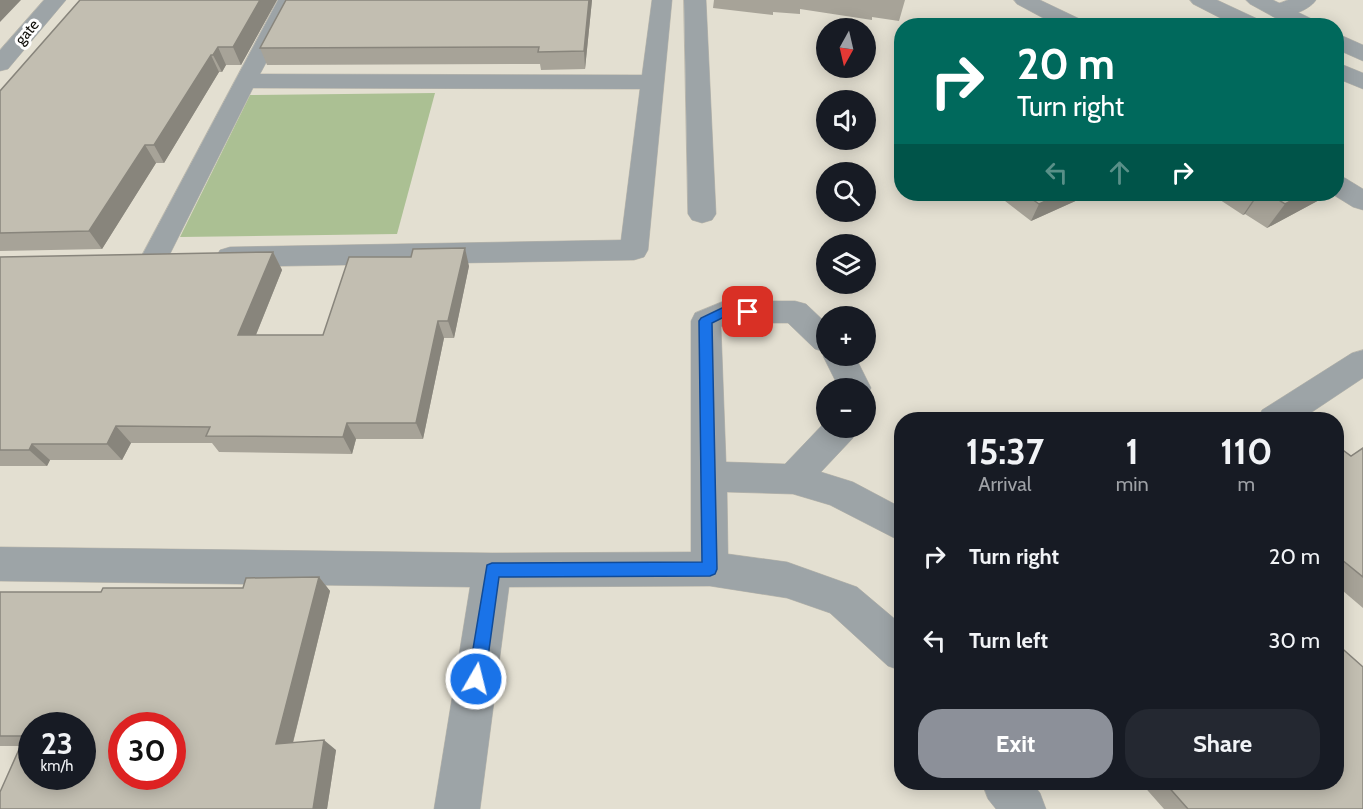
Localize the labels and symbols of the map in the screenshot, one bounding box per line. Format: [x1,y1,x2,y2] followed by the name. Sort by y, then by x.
[11,16,43,48] street label: gate
[816,18,876,78] north arrow
[722,286,773,337] pin
[444,647,508,711] position arrow
[108,712,186,790] speed limit sign: 30

